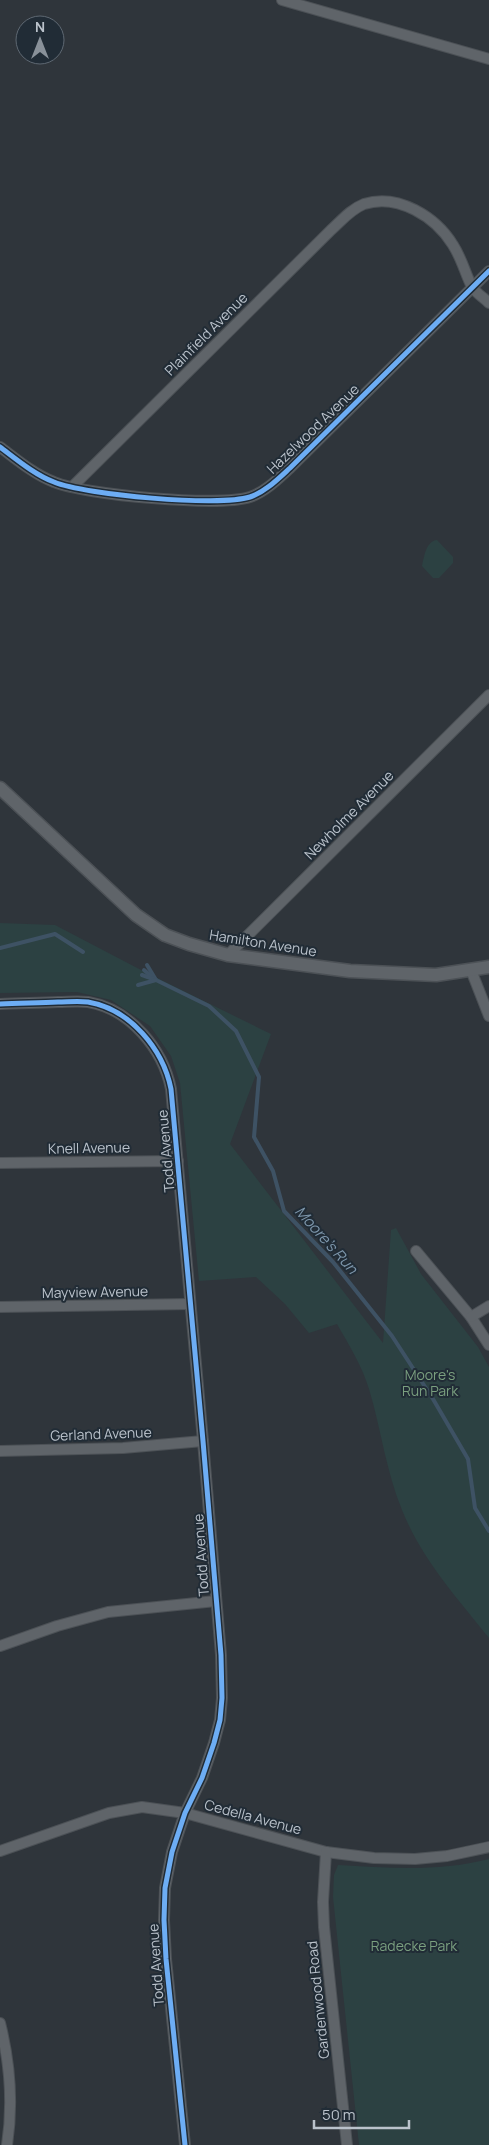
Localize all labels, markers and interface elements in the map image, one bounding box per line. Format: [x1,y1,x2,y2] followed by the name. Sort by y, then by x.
[15,15,65,65] north arrow
[35,17,45,36] text: N
[160,288,251,379] street label: Plainfield Avenue
[262,380,363,478] street label: Hazelwood Avenue
[300,766,397,863] street label: Newholme Avenue
[208,925,318,960] street label: Hamilton Avenue
[152,1109,179,1193] street label: Todd Avenue
[48,1137,130,1158] street label: Knell Avenue
[290,1201,363,1279] water label: Moore's Run
[42,1281,148,1302] street label: Mayview Avenue
[402,1365,459,1400] park label: Moore's Run Park
[50,1422,152,1445] street label: Gerland Avenue
[188,1513,213,1597] street label: Todd Avenue
[203,1794,304,1839] street label: Cedella Avenue
[143,1923,168,2007] street label: Todd Avenue
[371,1936,458,1955] park label: Radecke Park
[302,1940,333,2060] street label: Gardenwood Road
[314,2098,409,2130] scale bar
[322,2104,356,2125] text: 50 m

